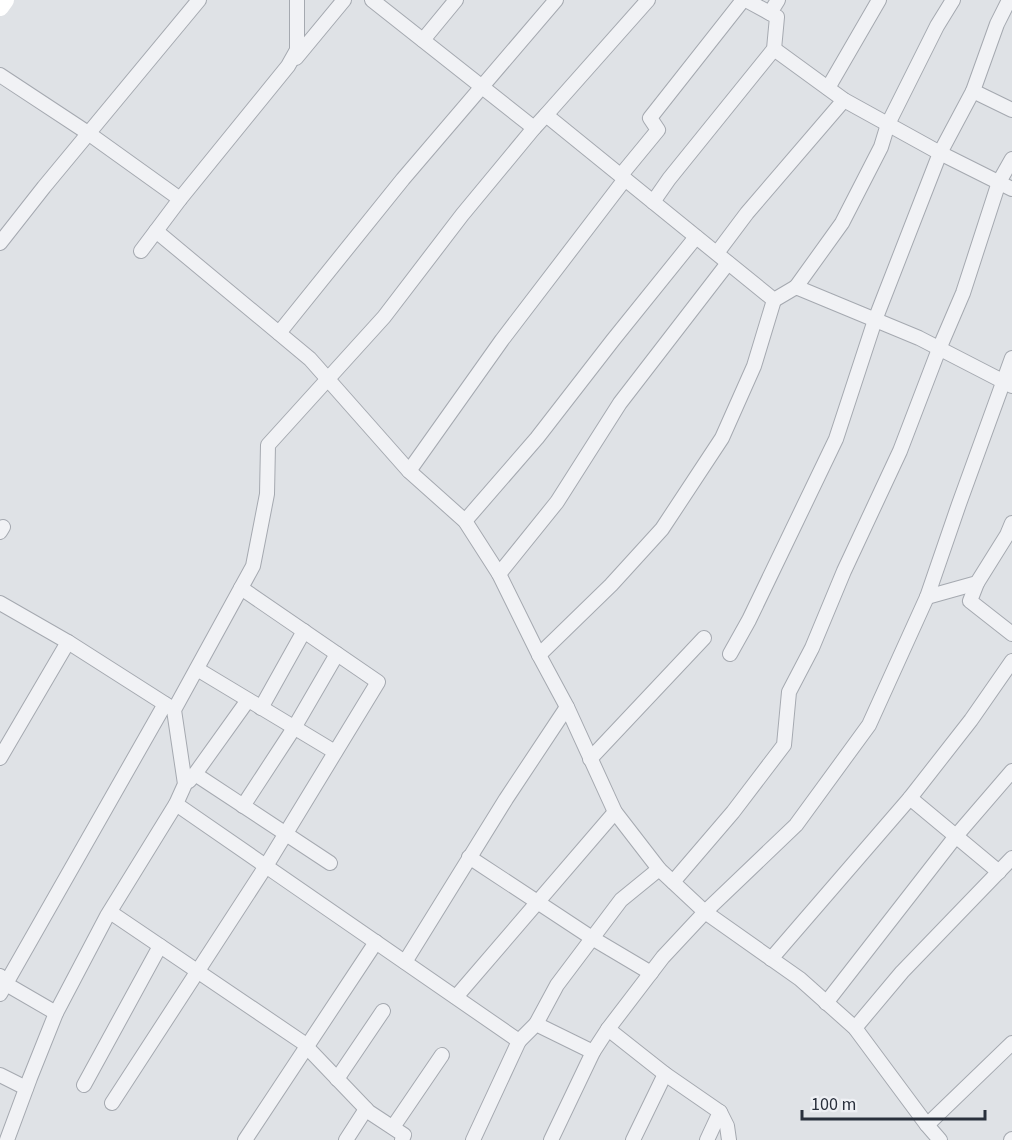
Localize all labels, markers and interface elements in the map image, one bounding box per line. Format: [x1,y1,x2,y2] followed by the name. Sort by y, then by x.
[802,1083,985,1121] scale bar
[811,1092,856,1117] text: 100 m

